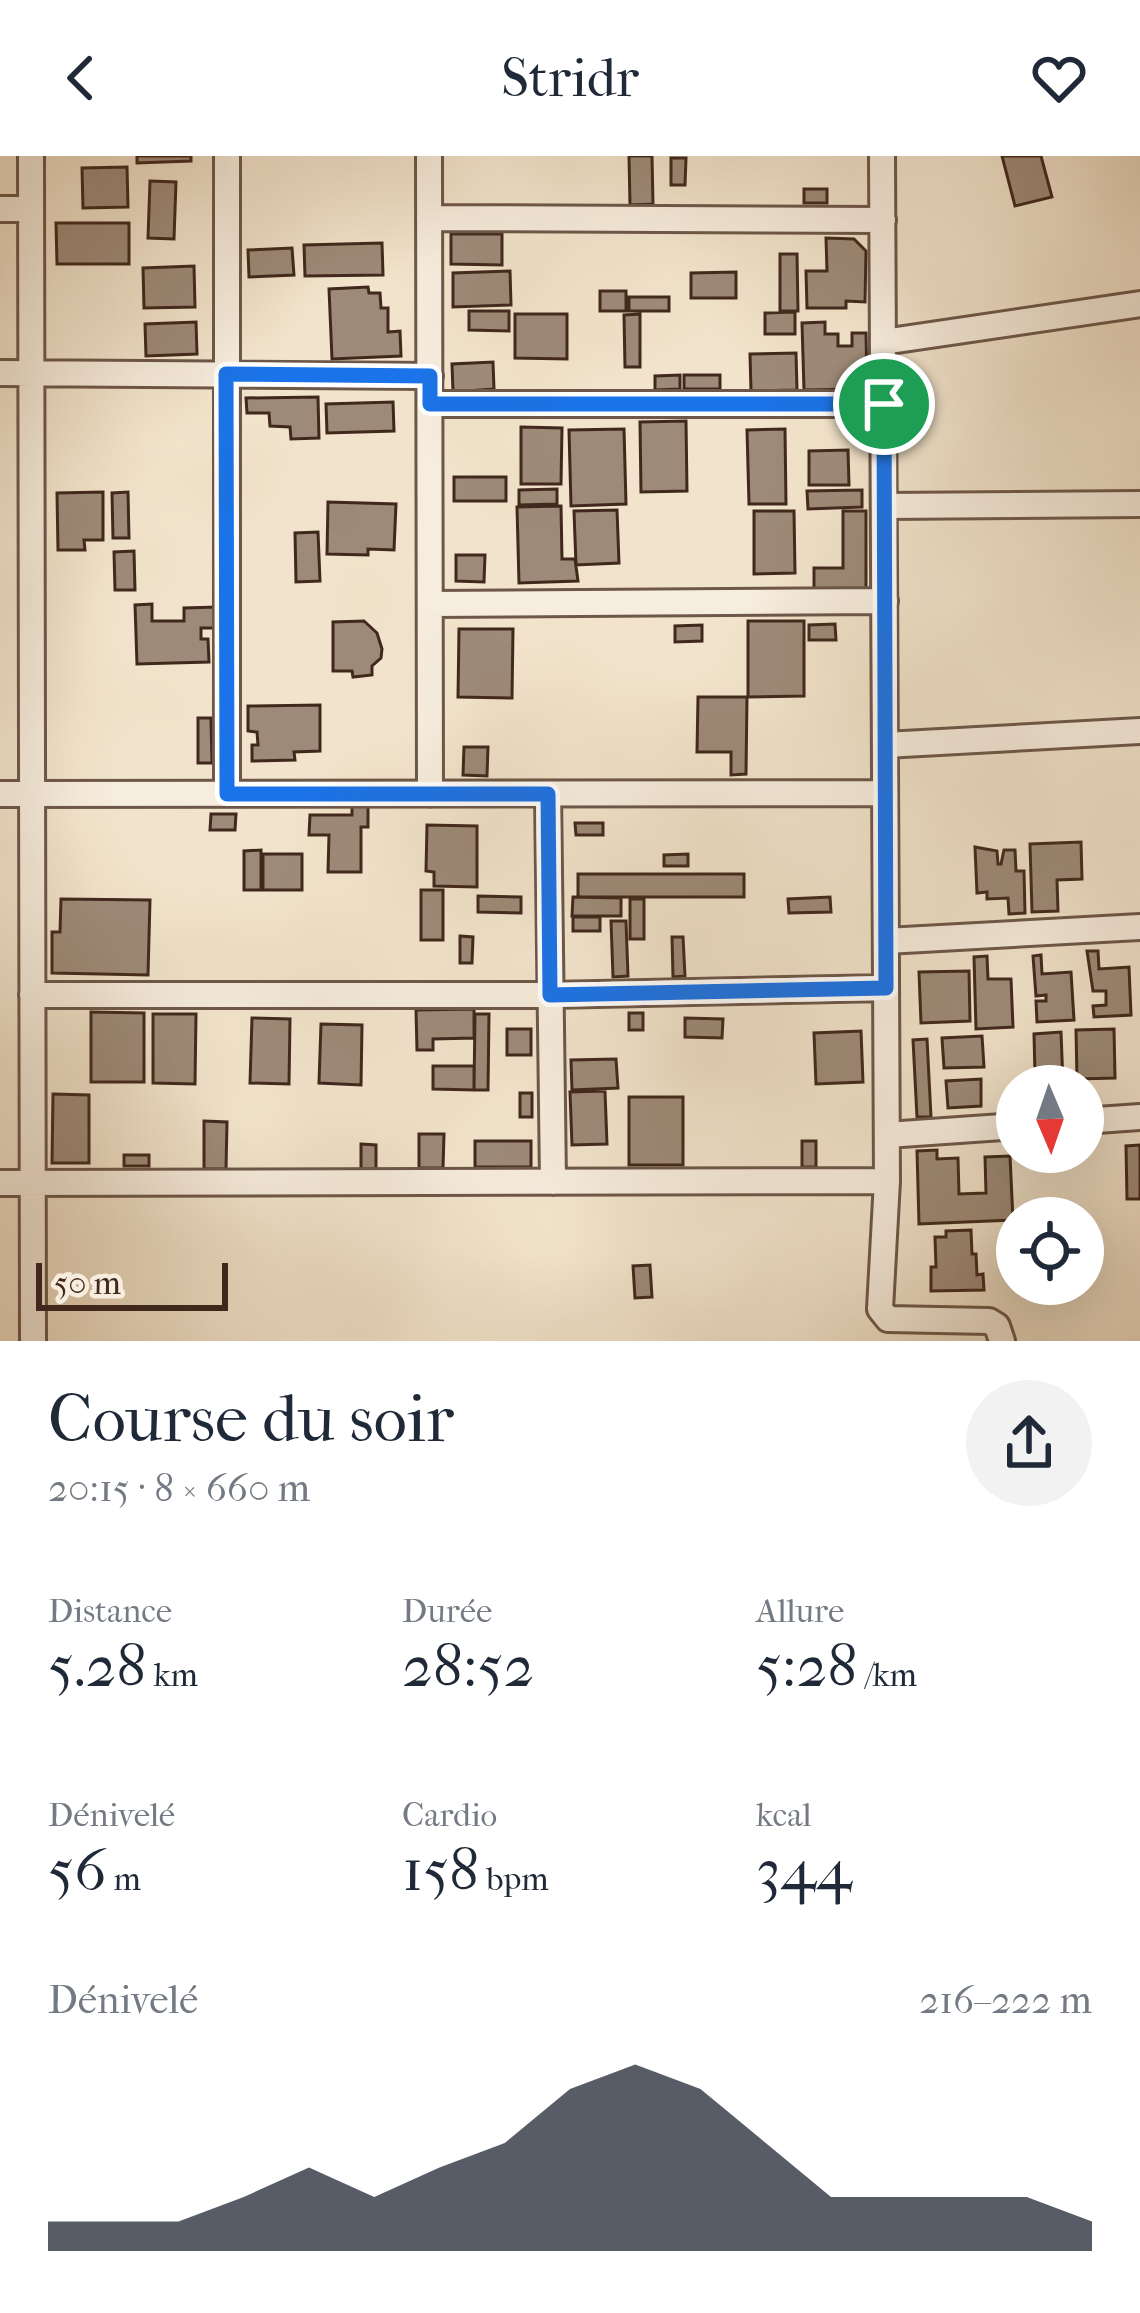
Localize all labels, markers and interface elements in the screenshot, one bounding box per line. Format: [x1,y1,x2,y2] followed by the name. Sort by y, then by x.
[48,45,114,111] icon: back
[1026,45,1092,111] icon: heart
[501,47,639,110] text: Stridr
[833,353,935,455] pin
[851,371,917,437] icon: arrive
[996,1065,1104,1173] north arrow
[996,1065,1104,1305] map controls
[996,1197,1104,1305] button: locate
[36,1257,228,1310] scale bar
[54,1264,121,1303] text: 50 m
[966,1380,1092,1506] button: share
[48,1381,454,1458] text: Course du soir
[48,1465,310,1511] text: 20:15 · 8 × 660 m
[48,1592,172,1631] text: Distance
[402,1592,492,1631] text: Durée
[756,1592,844,1631] text: Allure
[48,1631,146,1702] text: 5.28
[402,1631,534,1702] text: 28:52
[756,1631,857,1702] text: 5:28
[146,1656,198,1695] text: km
[857,1656,917,1695] text: /km
[48,1796,175,1835] text: Dénivelé
[402,1796,497,1835] text: Cardio
[756,1796,812,1835] text: kcal
[48,1835,106,1906] text: 56
[402,1835,479,1906] text: 158
[756,1835,852,1906] text: 344
[106,1860,141,1899] text: m
[479,1860,549,1899] text: bpm
[48,1977,198,2023] text: Dénivelé
[919,1977,1092,2023] text: 216–222 m

